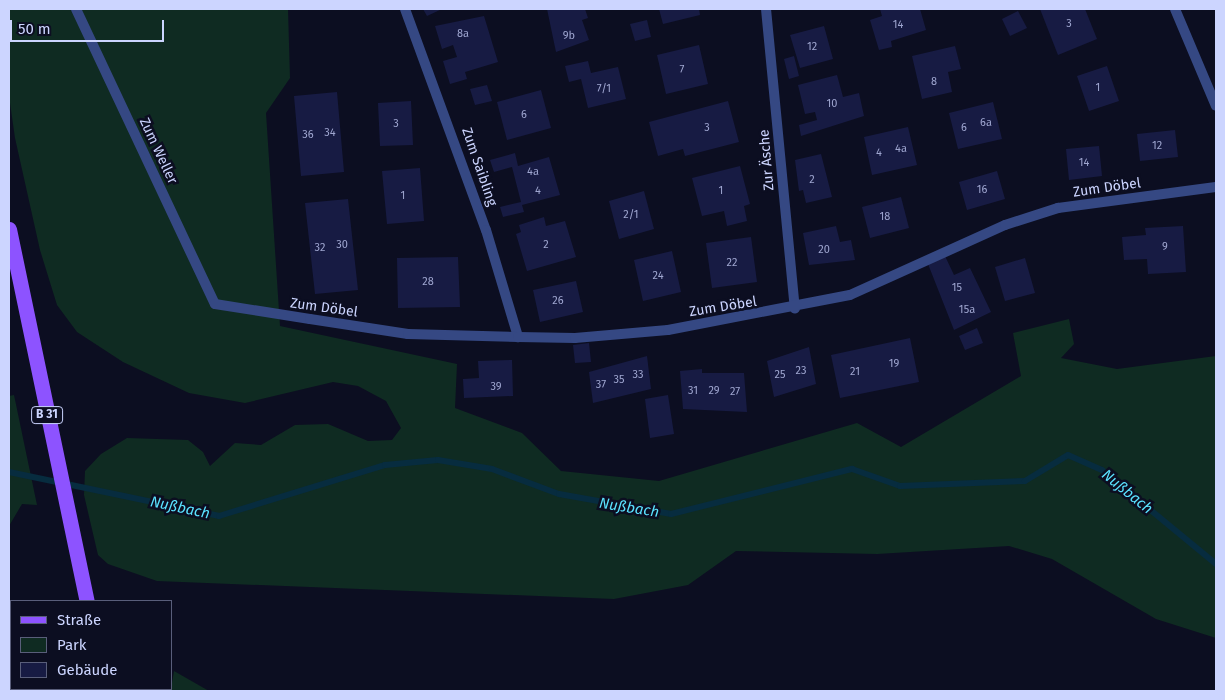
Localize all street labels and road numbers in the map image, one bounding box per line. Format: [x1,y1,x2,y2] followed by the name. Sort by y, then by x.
[135,115,181,187] street label: Zum Weller
[458,126,500,208] street label: Zum Saibling
[756,129,778,191] street label: Zur Äsche
[1072,175,1142,201] street label: Zum Döbel
[688,293,758,321] street label: Zum Döbel
[289,295,359,321] street label: Zum Döbel
[31,406,63,424] road number: B 31

